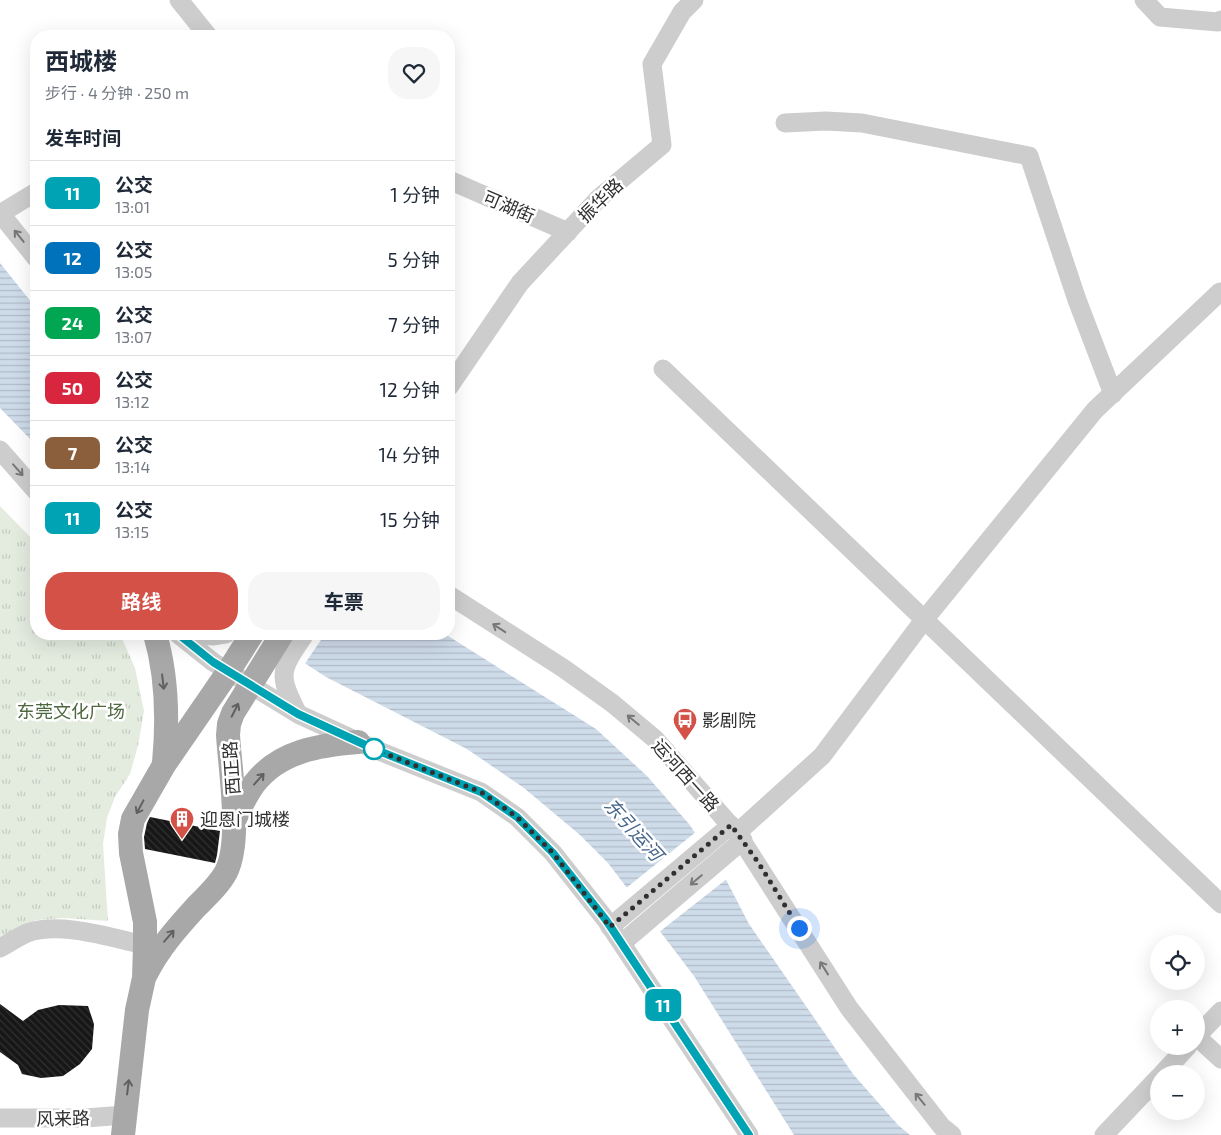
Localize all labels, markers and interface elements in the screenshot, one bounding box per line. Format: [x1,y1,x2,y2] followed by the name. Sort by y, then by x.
[45,46,117,75] text: 西城楼
[388,47,440,99] button: heart
[45,83,189,102] text: 步行 · 4 分钟 · 250 m
[45,126,121,149] text: 发车时间
[115,173,153,196] text: 公交
[573,173,627,227] street label: 振华路
[65,182,80,204] text: 11
[390,183,440,206] text: 1 分钟
[480,185,538,227] street label: 可湖街
[115,197,150,216] text: 13:01
[13,230,24,243] one-way arrow
[115,238,153,261] text: 公交
[63,247,82,269] text: 12
[388,248,440,271] text: 5 分钟
[115,262,152,281] text: 13:05
[115,303,153,326] text: 公交
[62,312,83,334] text: 24
[388,313,440,336] text: 7 分钟
[115,327,152,346] text: 13:07
[115,368,153,391] text: 公交
[62,377,83,399] text: 50
[380,378,440,401] text: 12 分钟
[115,392,149,411] text: 13:12
[115,433,153,456] text: 公交
[68,442,77,464] text: 7
[379,443,440,466] text: 14 分钟
[115,457,150,476] text: 13:14
[12,464,24,477] one-way arrow
[115,498,153,521] text: 公交
[65,507,80,529] text: 11
[380,508,440,531] text: 15 分钟
[115,522,149,541] text: 13:15
[45,572,238,630] button: 路线
[248,572,440,630] button: 车票
[493,622,507,632] one-way arrow
[158,673,168,689] one-way arrow
[17,700,125,722] park label: 东莞文化广场
[230,703,240,718] one-way arrow
[672,707,698,741] bus stop icon: 影剧院
[702,709,756,731] place label: 影剧院
[626,715,639,726] one-way arrow
[648,734,724,816] street label: 运河西一路
[363,738,385,760] unlabelled marker
[218,740,244,796] street label: 西正路
[253,773,265,786] one-way arrow
[600,793,671,868] water label: 东引运河
[134,800,144,814] one-way arrow
[169,806,195,840] building icon: 迎恩门城楼
[200,808,290,830] place label: 迎恩门城楼
[689,875,702,886] one-way arrow
[787,916,812,941] your location
[164,930,175,943] one-way arrow
[1150,935,1205,1120] map controls
[1150,935,1205,990] button: locate
[819,961,829,975] one-way arrow
[640,989,686,1021] line badge: 11
[655,994,671,1016] text: 11
[1150,1000,1205,1055] button: +
[1150,1065,1205,1120] button: −
[123,1079,133,1095] one-way arrow
[914,1093,925,1106] one-way arrow
[36,1107,90,1129] street label: 风来路

